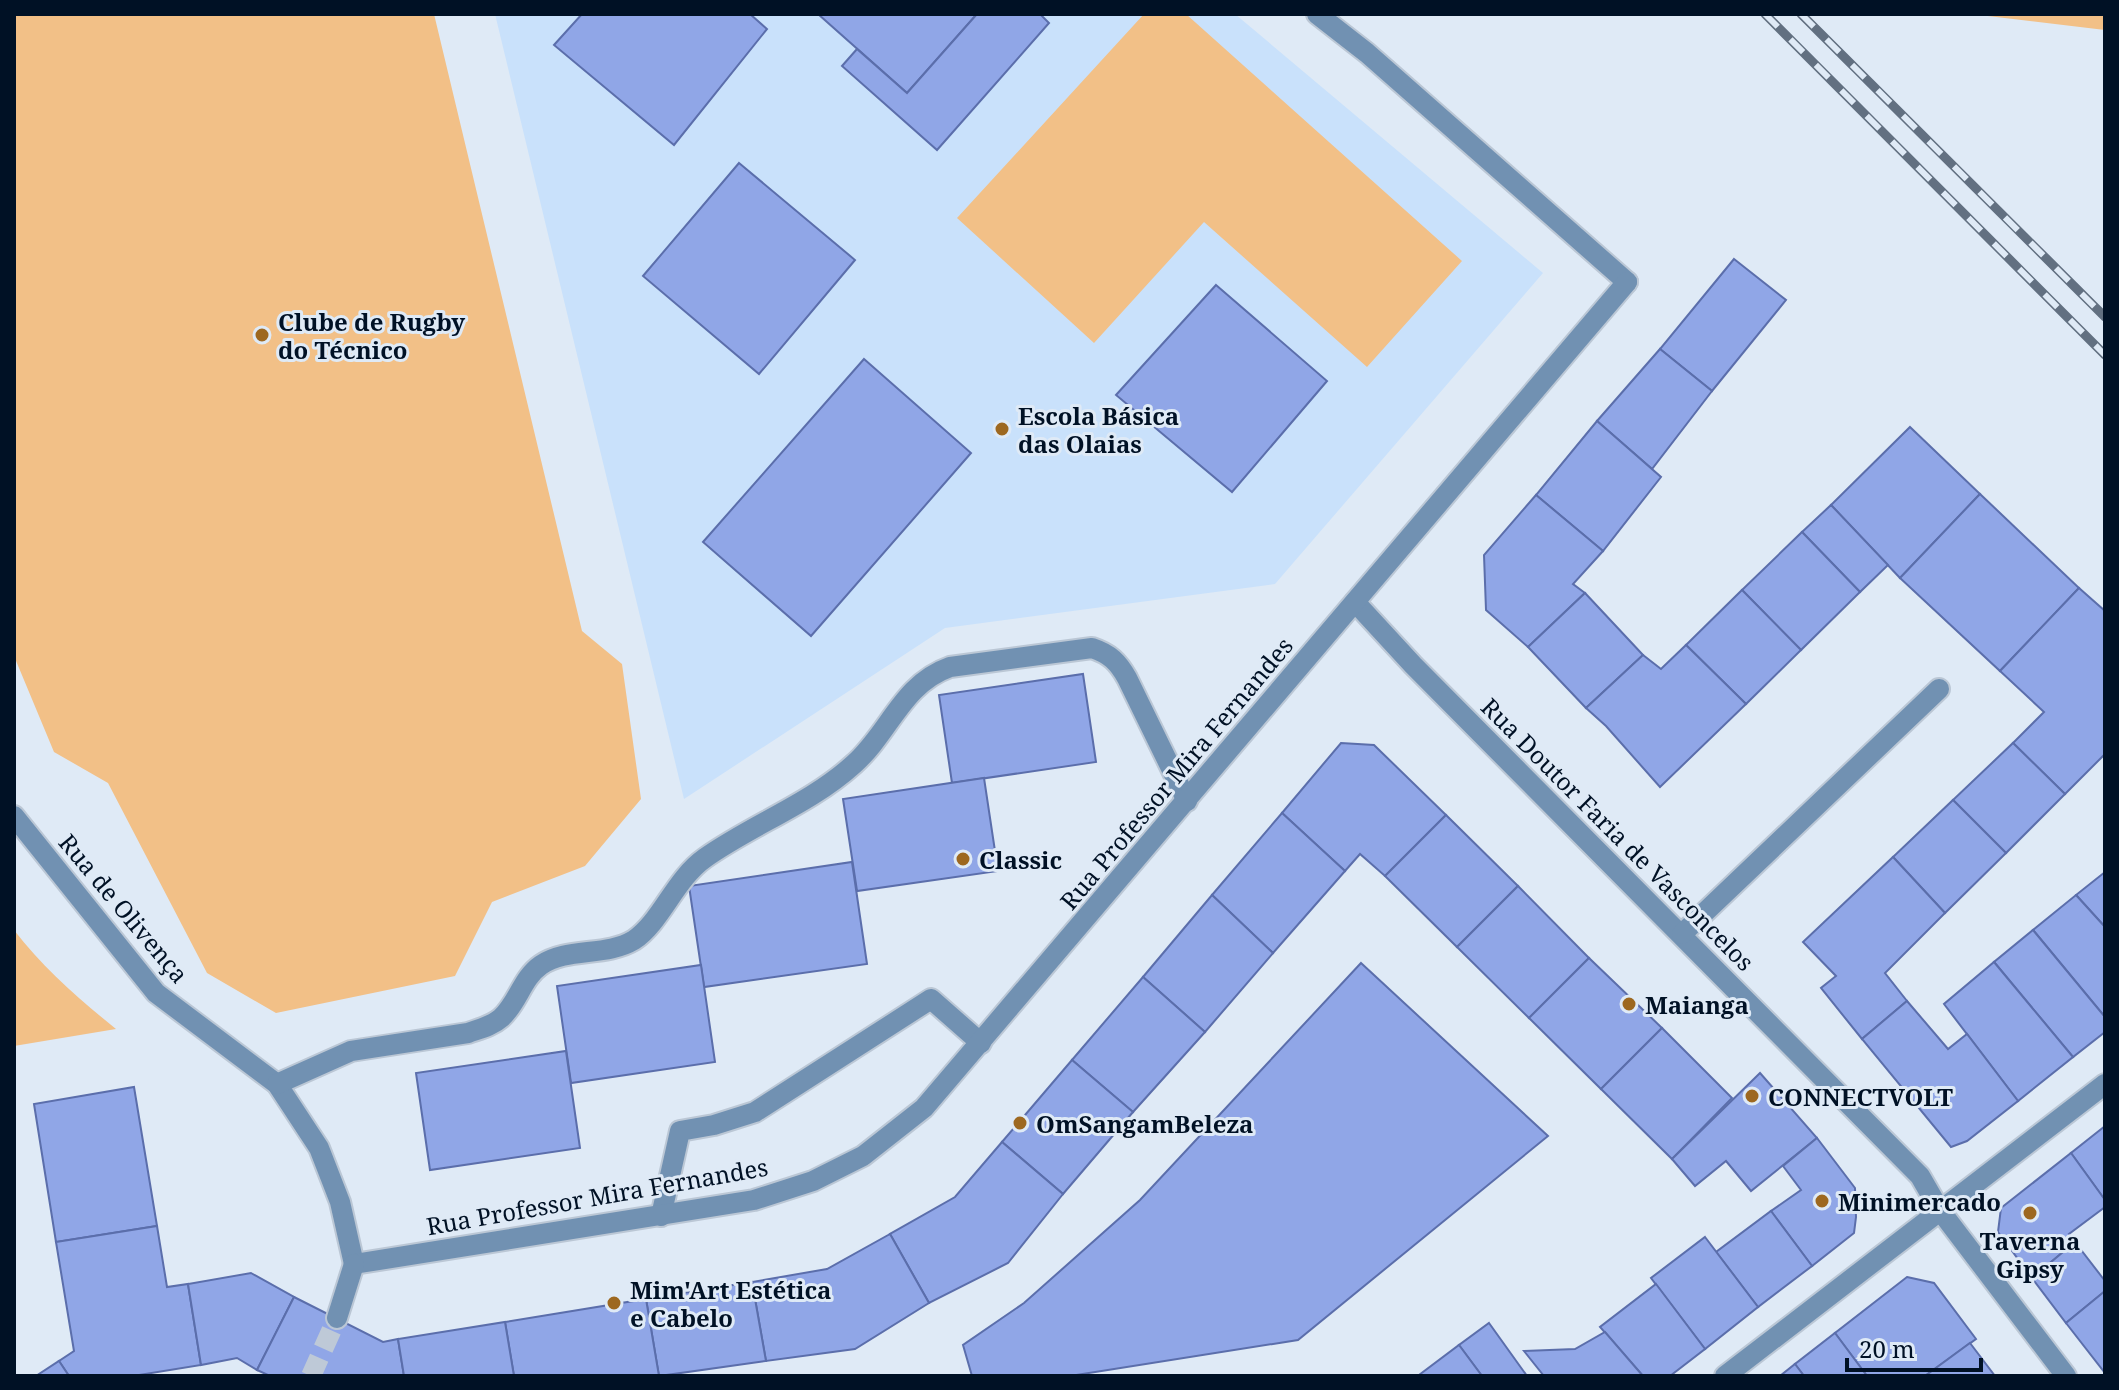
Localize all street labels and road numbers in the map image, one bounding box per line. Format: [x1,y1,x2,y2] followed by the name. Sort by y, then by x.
[1052,630,1300,916] street label: Rua Professor Mira Fernandes
[1474,690,1762,978] street label: Rua Doutor Faria de Vasconcelos
[52,827,196,989] street label: Rua de Olivença
[424,1150,770,1242] street label: Rua Professor Mira Fernandes

